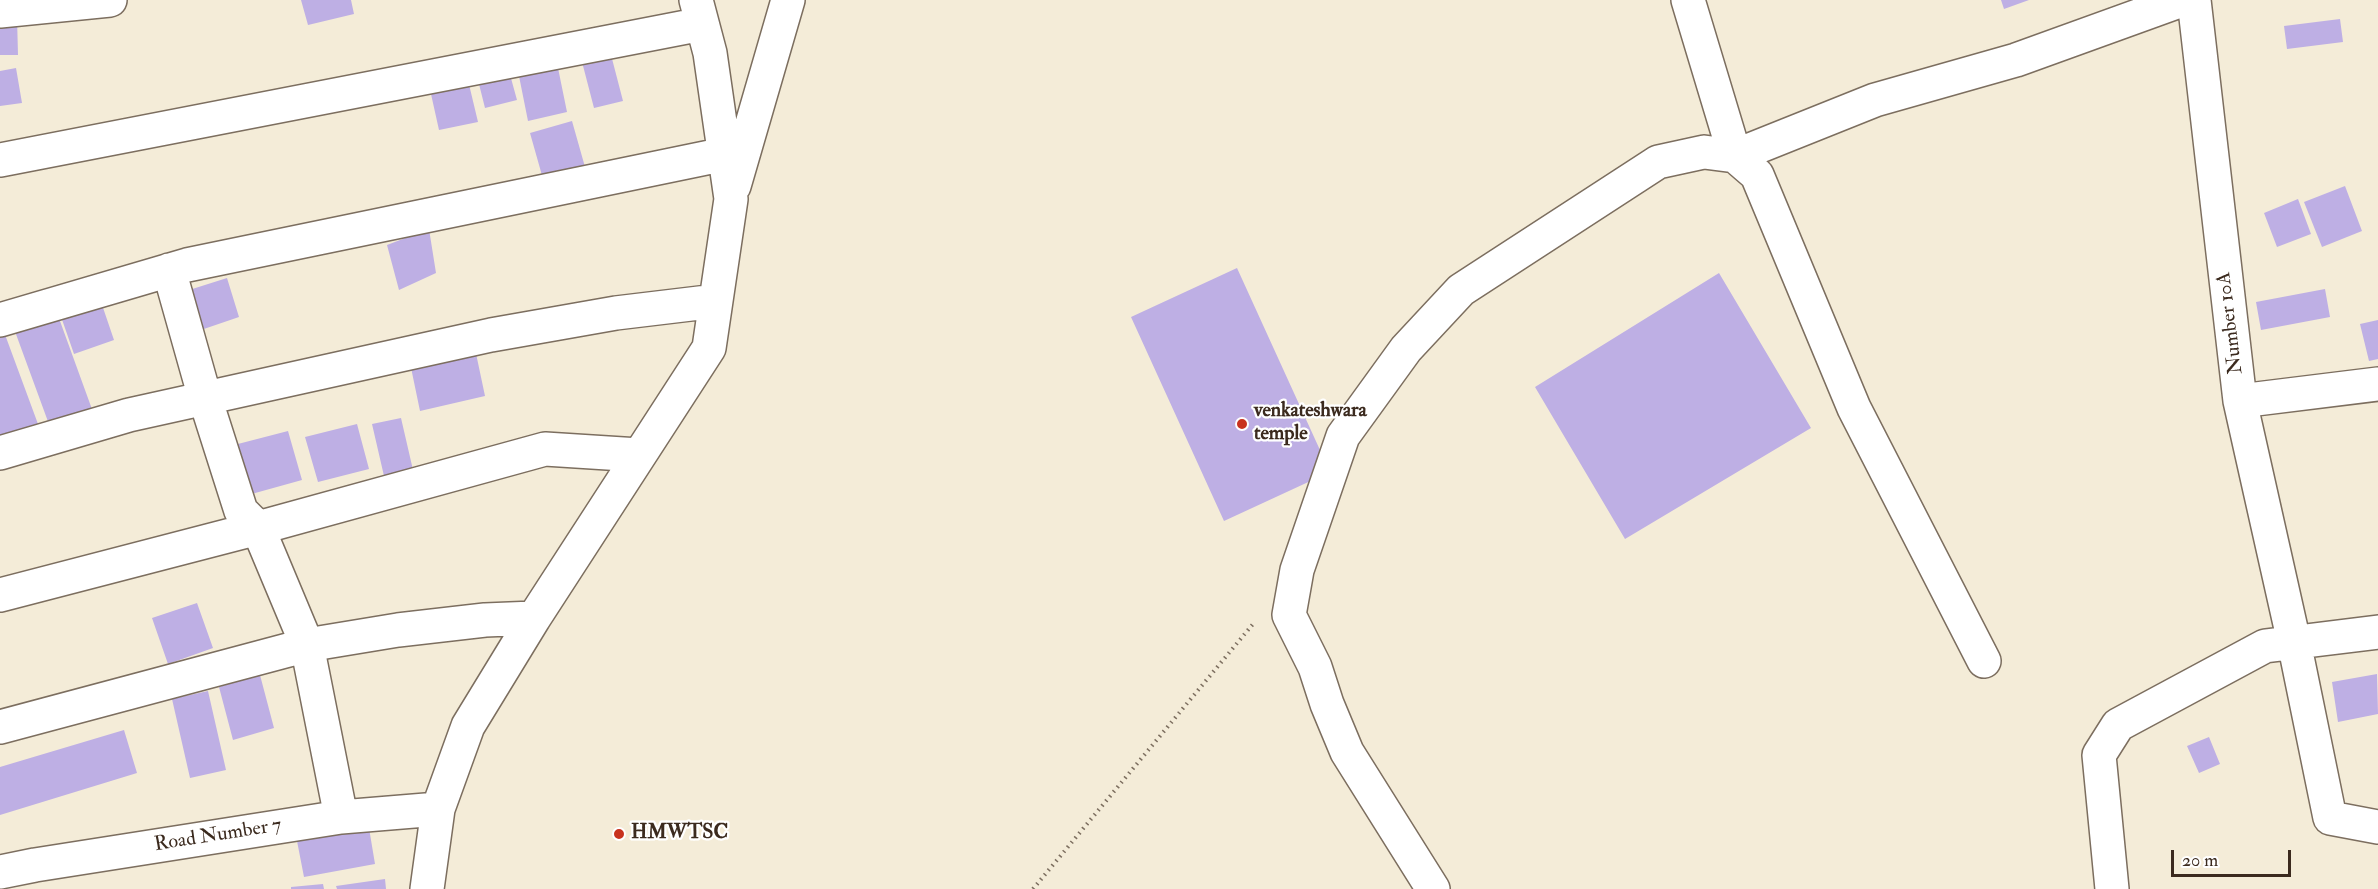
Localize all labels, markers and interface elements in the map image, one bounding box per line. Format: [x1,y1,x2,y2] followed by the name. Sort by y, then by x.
[2213,270,2249,376] street label: Number 10A
[1254,400,1367,447] place label: venkateshwara temple
[1235,417,1249,431] marker: venkateshwara temple
[153,814,283,858] street label: Road Number 7
[631,822,728,846] place label: HMWTSC
[612,827,626,841] marker: HMWTSC
[2174,838,2294,876] scale bar
[2182,849,2218,872] text: 20 m

